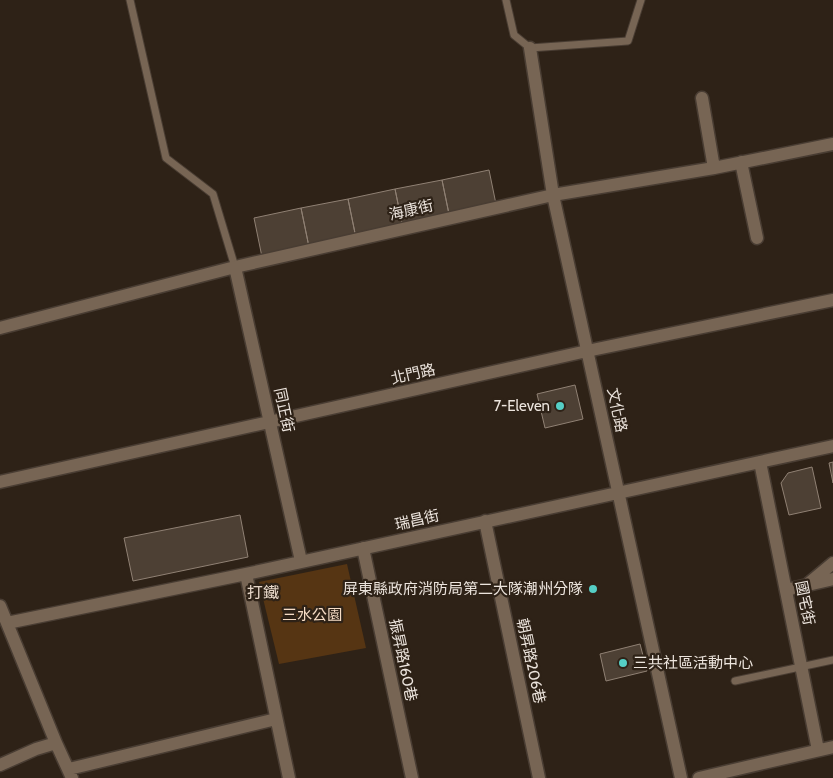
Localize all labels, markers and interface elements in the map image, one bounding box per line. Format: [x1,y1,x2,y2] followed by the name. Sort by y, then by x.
[387,196,435,224] street label: 海康街
[389,360,437,388] street label: 北門路
[271,386,297,434] street label: 同正街
[604,386,630,434] street label: 文化路
[494,397,550,415] place label: 7-Eleven
[554,400,566,412] marker: 7-Eleven
[393,506,441,534] street label: 瑞昌街
[792,579,818,627] street label: 國宅街
[343,580,583,598] place label: 屏東縣政府消防局第二大隊潮州分隊
[247,583,279,602] district label: 打鐵
[587,583,599,595] marker: 屏東縣政府消防局第二大隊潮州分隊
[282,606,342,624] park label: 三水公園
[385,617,421,703] street label: 振昇路160巷
[513,617,549,705] street label: 朝昇路206巷
[633,654,753,672] place label: 三共社區活動中心
[617,657,629,669] marker: 三共社區活動中心

